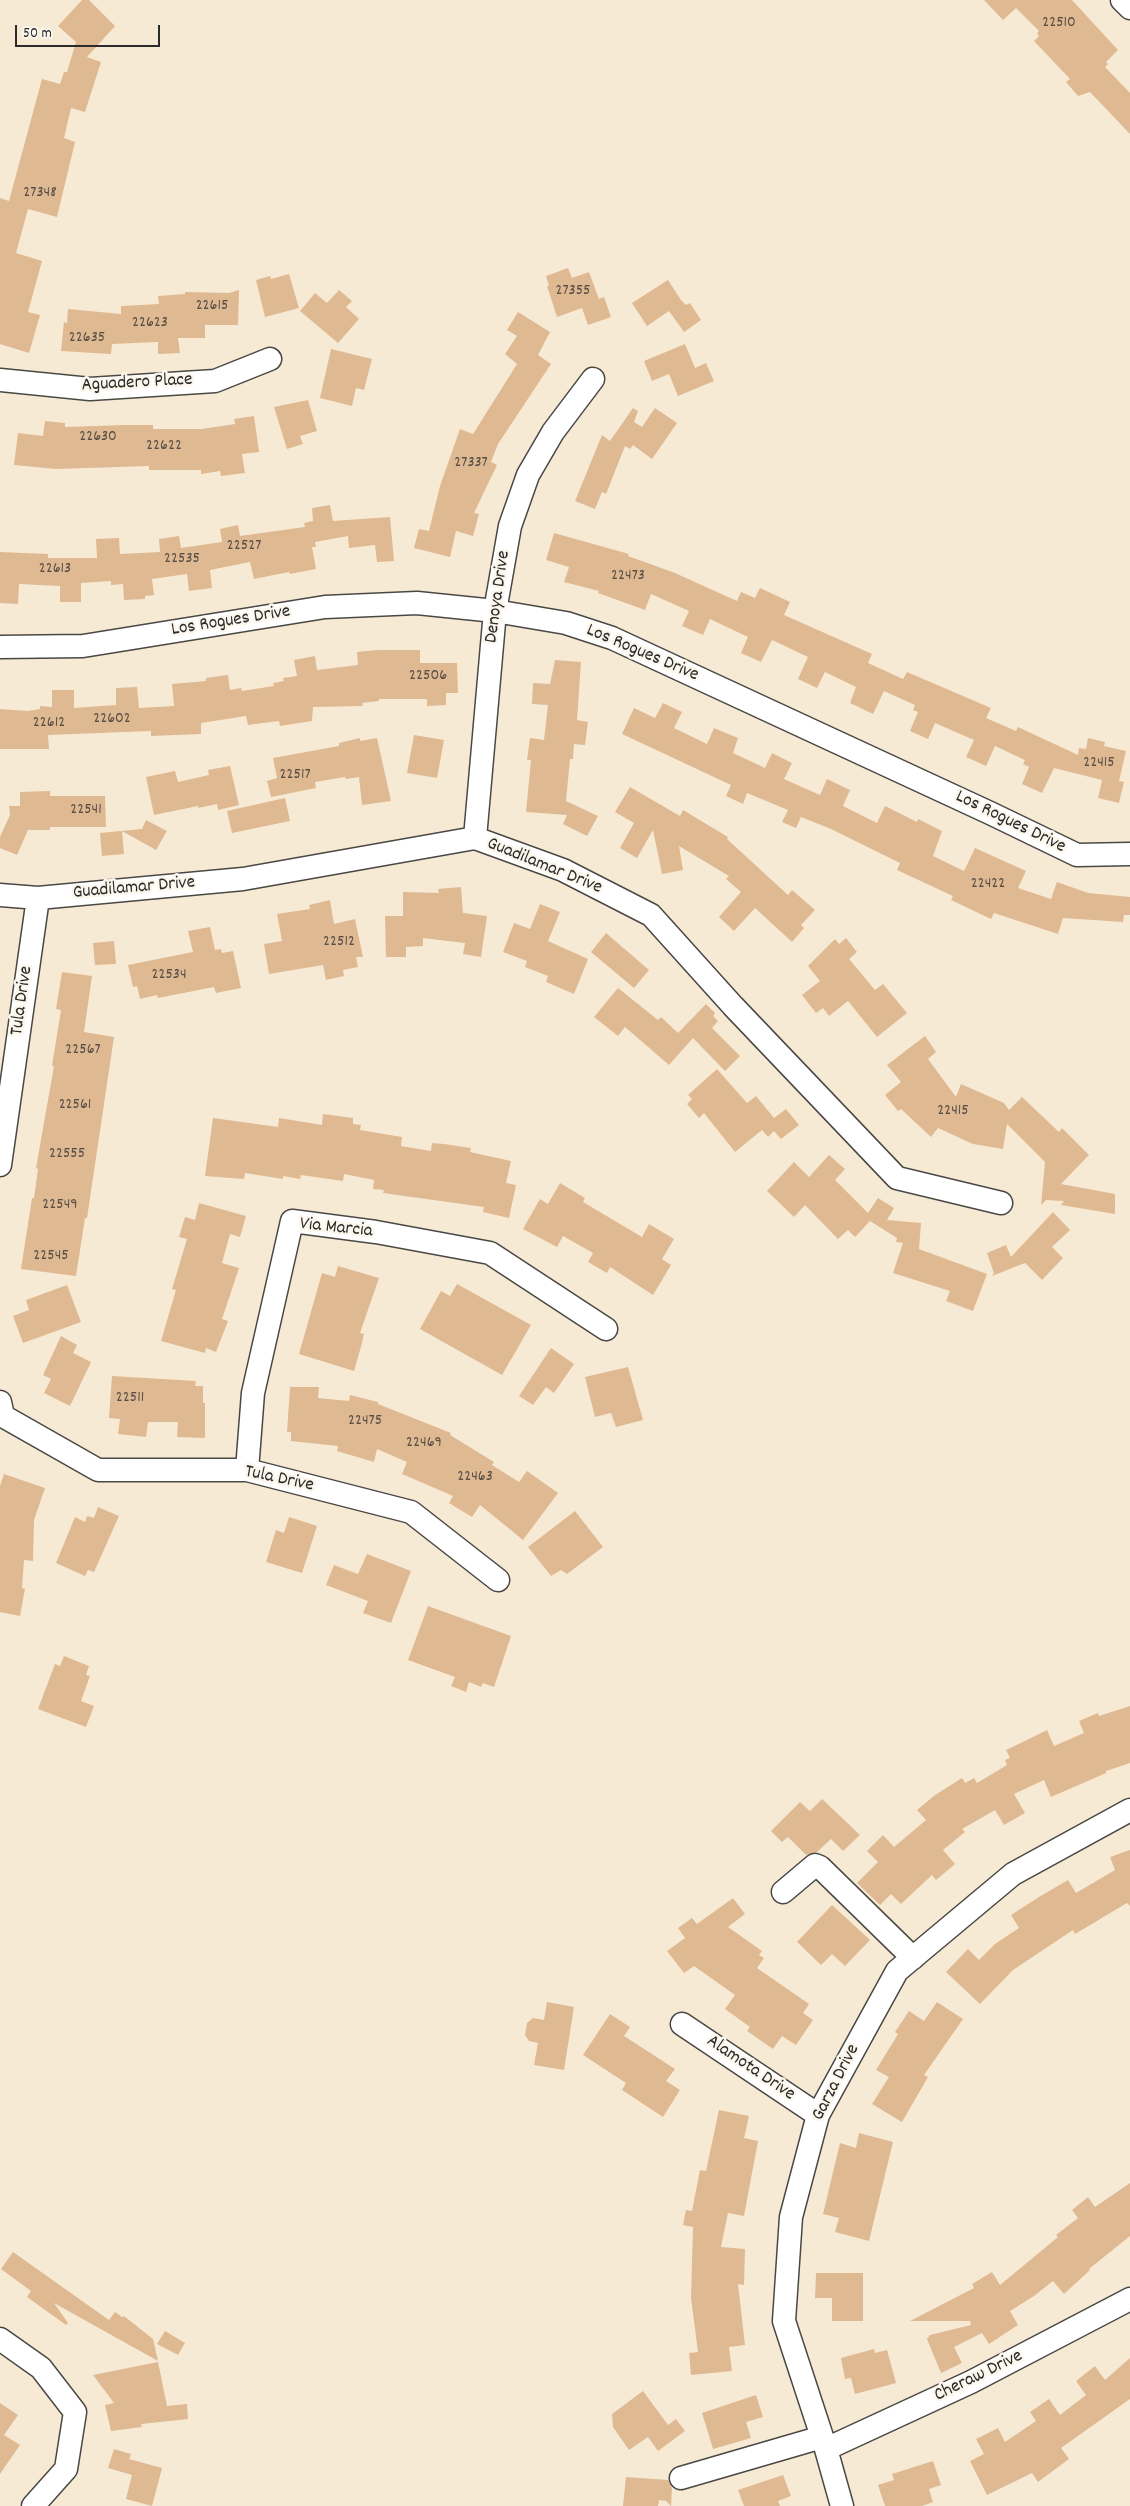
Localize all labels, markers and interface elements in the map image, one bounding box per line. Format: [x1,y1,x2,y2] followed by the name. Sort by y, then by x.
[1042,14,1076,34] house number: 22510
[18,15,162,47] scale bar
[23,23,52,45] text: 50 m
[23,184,57,204] house number: 27348
[555,282,591,302] house number: 27355
[196,297,228,317] house number: 22615
[132,314,168,334] house number: 22623
[69,329,105,349] house number: 22635
[81,370,193,398] street label: Aguadero Place
[79,428,117,448] house number: 22630
[146,437,182,457] house number: 22622
[454,454,488,474] house number: 27337
[227,537,261,557] house number: 22527
[481,549,517,645] street label: Denoya Drive
[164,550,200,570] house number: 22535
[39,560,71,580] house number: 22613
[611,567,645,587] house number: 22473
[170,601,292,643] street label: Los Rogues Drive
[582,620,702,688] street label: Los Rogues Drive
[409,667,447,687] house number: 22506
[93,710,131,730] house number: 22602
[33,714,65,734] house number: 22612
[1083,754,1115,774] house number: 22415
[279,766,311,786] house number: 22517
[951,786,1069,860] street label: Los Rogues Drive
[70,801,102,821] house number: 22541
[483,833,605,901] street label: Guadilamar Drive
[72,872,196,906] street label: Guadilamar Drive
[971,875,1005,895] house number: 22422
[323,933,355,953] house number: 22512
[7,965,39,1037] street label: Tula Drive
[151,966,187,986] house number: 22534
[65,1041,101,1061] house number: 22567
[59,1096,91,1116] house number: 22561
[937,1102,969,1122] house number: 22415
[49,1145,85,1165] house number: 22555
[42,1196,78,1216] house number: 22549
[299,1214,373,1244] street label: Via Marcia
[33,1247,69,1267] house number: 22545
[116,1389,144,1409] house number: 22511
[348,1412,382,1432] house number: 22475
[406,1434,442,1454] house number: 22469
[242,1462,316,1498] street label: Tula Drive
[457,1468,493,1488] house number: 22463
[701,2031,799,2107] street label: Alamota Drive
[808,2041,866,2125] street label: Garza Drive
[931,2346,1027,2408] street label: Cheraw Drive

